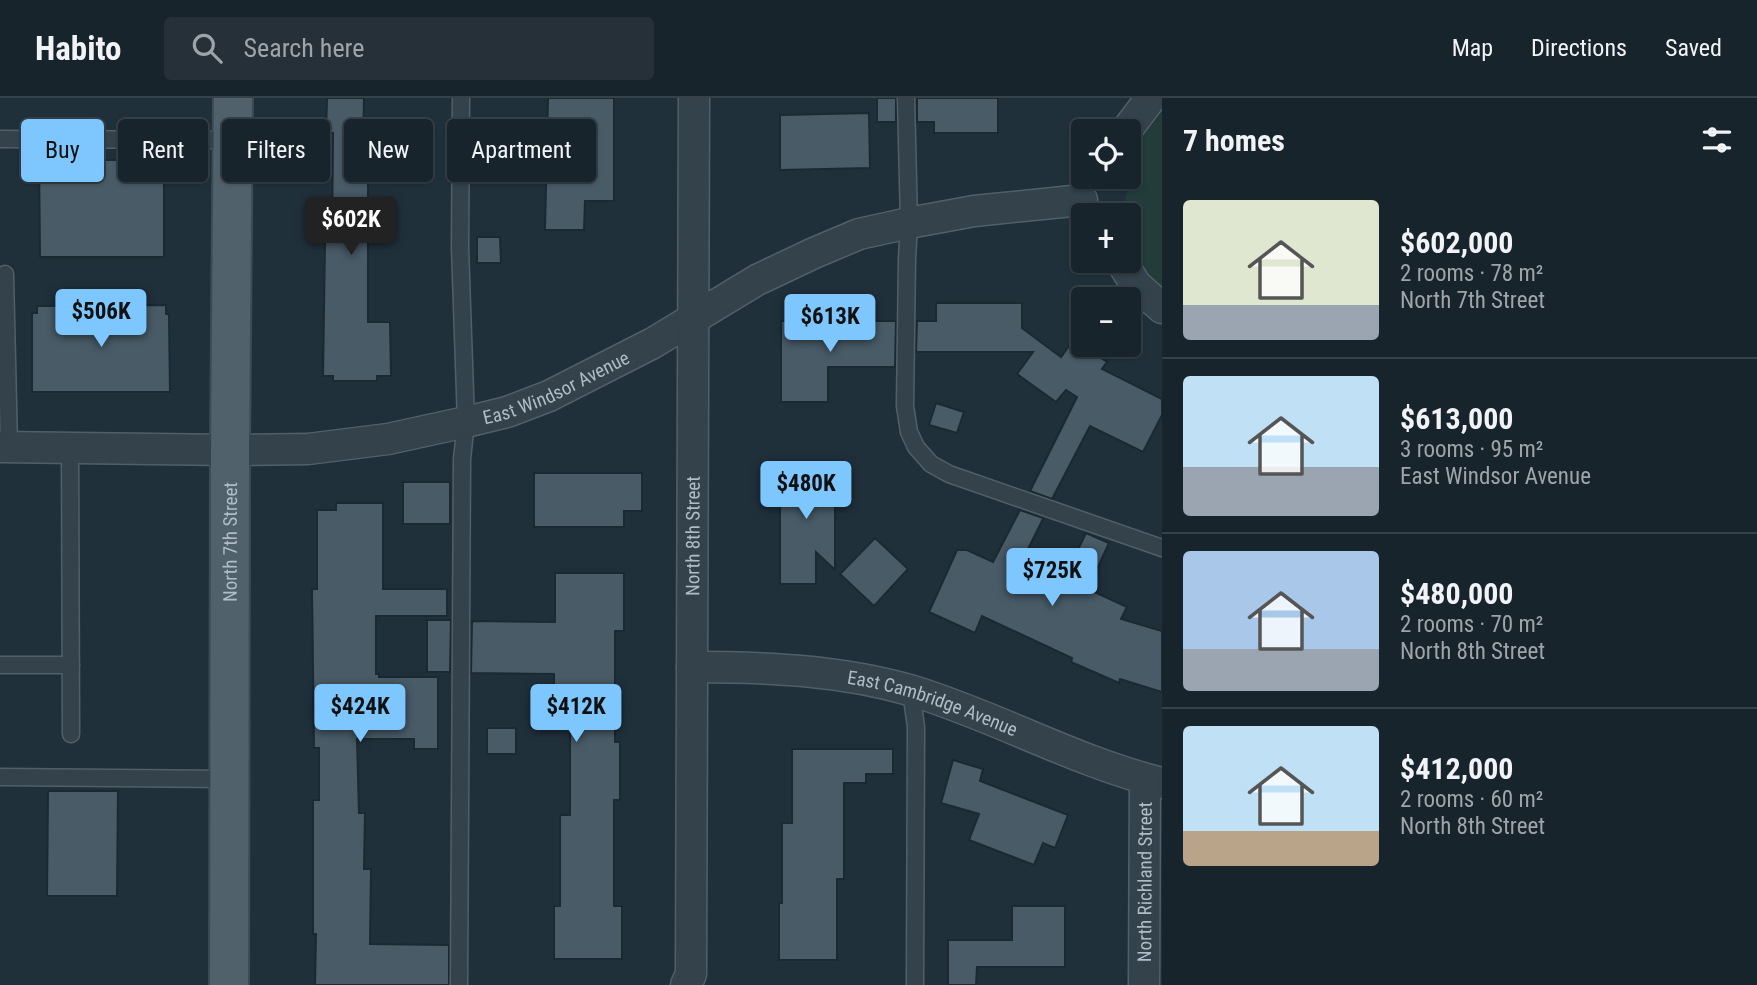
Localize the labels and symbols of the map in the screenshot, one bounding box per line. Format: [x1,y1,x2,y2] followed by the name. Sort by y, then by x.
[302,198,400,257] pin: $602K
[52,289,150,349] pin: $506K
[781,294,879,354] pin: $613K
[480,346,633,429] street label: East Windsor Avenue
[757,462,855,521] pin: $480K
[681,476,705,596] street label: North 8th Street
[219,482,242,602] street label: North 7th Street
[1003,548,1101,608] pin: $725K
[846,666,1021,741] street label: East Cambridge Avenue
[311,684,409,744] pin: $424K
[527,684,625,744] pin: $412K
[1133,802,1157,962] street label: North Richland Street

